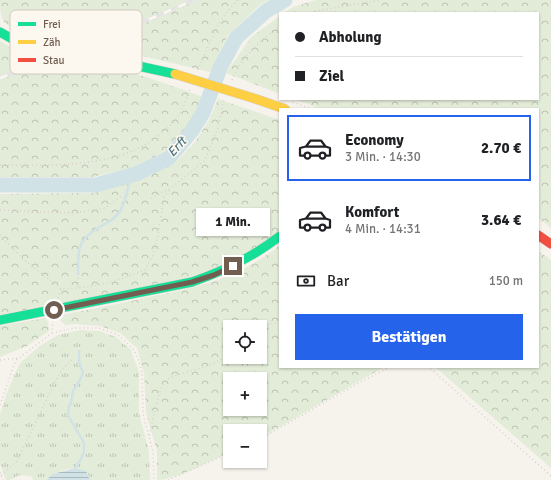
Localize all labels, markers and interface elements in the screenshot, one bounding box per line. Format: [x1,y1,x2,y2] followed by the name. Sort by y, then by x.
[10,10,142,74] legend
[43,18,61,31] text: Frei
[319,28,382,46] text: Abholung
[43,36,61,49] text: Zäh
[43,54,65,67] text: Stau
[319,67,344,85] text: Ziel
[297,130,333,166] icon: car
[345,131,404,149] text: Economy
[164,133,191,160] water label: Erft
[481,139,521,157] text: 2.70 €
[345,149,421,165] text: 3 Min. · 14:30
[297,202,333,238] icon: car
[345,203,399,221] text: Komfort
[196,208,270,236] callout: 1 Min.
[481,211,521,229] text: 3.64 €
[215,214,251,230] text: 1 Min.
[345,221,421,237] text: 4 Min. · 14:31
[224,257,242,275] route end
[295,270,317,292] icon: cash
[327,272,349,290] text: Bar
[489,273,523,289] text: 150 m
[45,301,63,319] route start
[295,314,523,360] button: Bestätigen
[223,320,267,468] map controls
[223,320,267,364] button: locate
[223,372,267,416] button: +
[223,424,267,468] button: −

